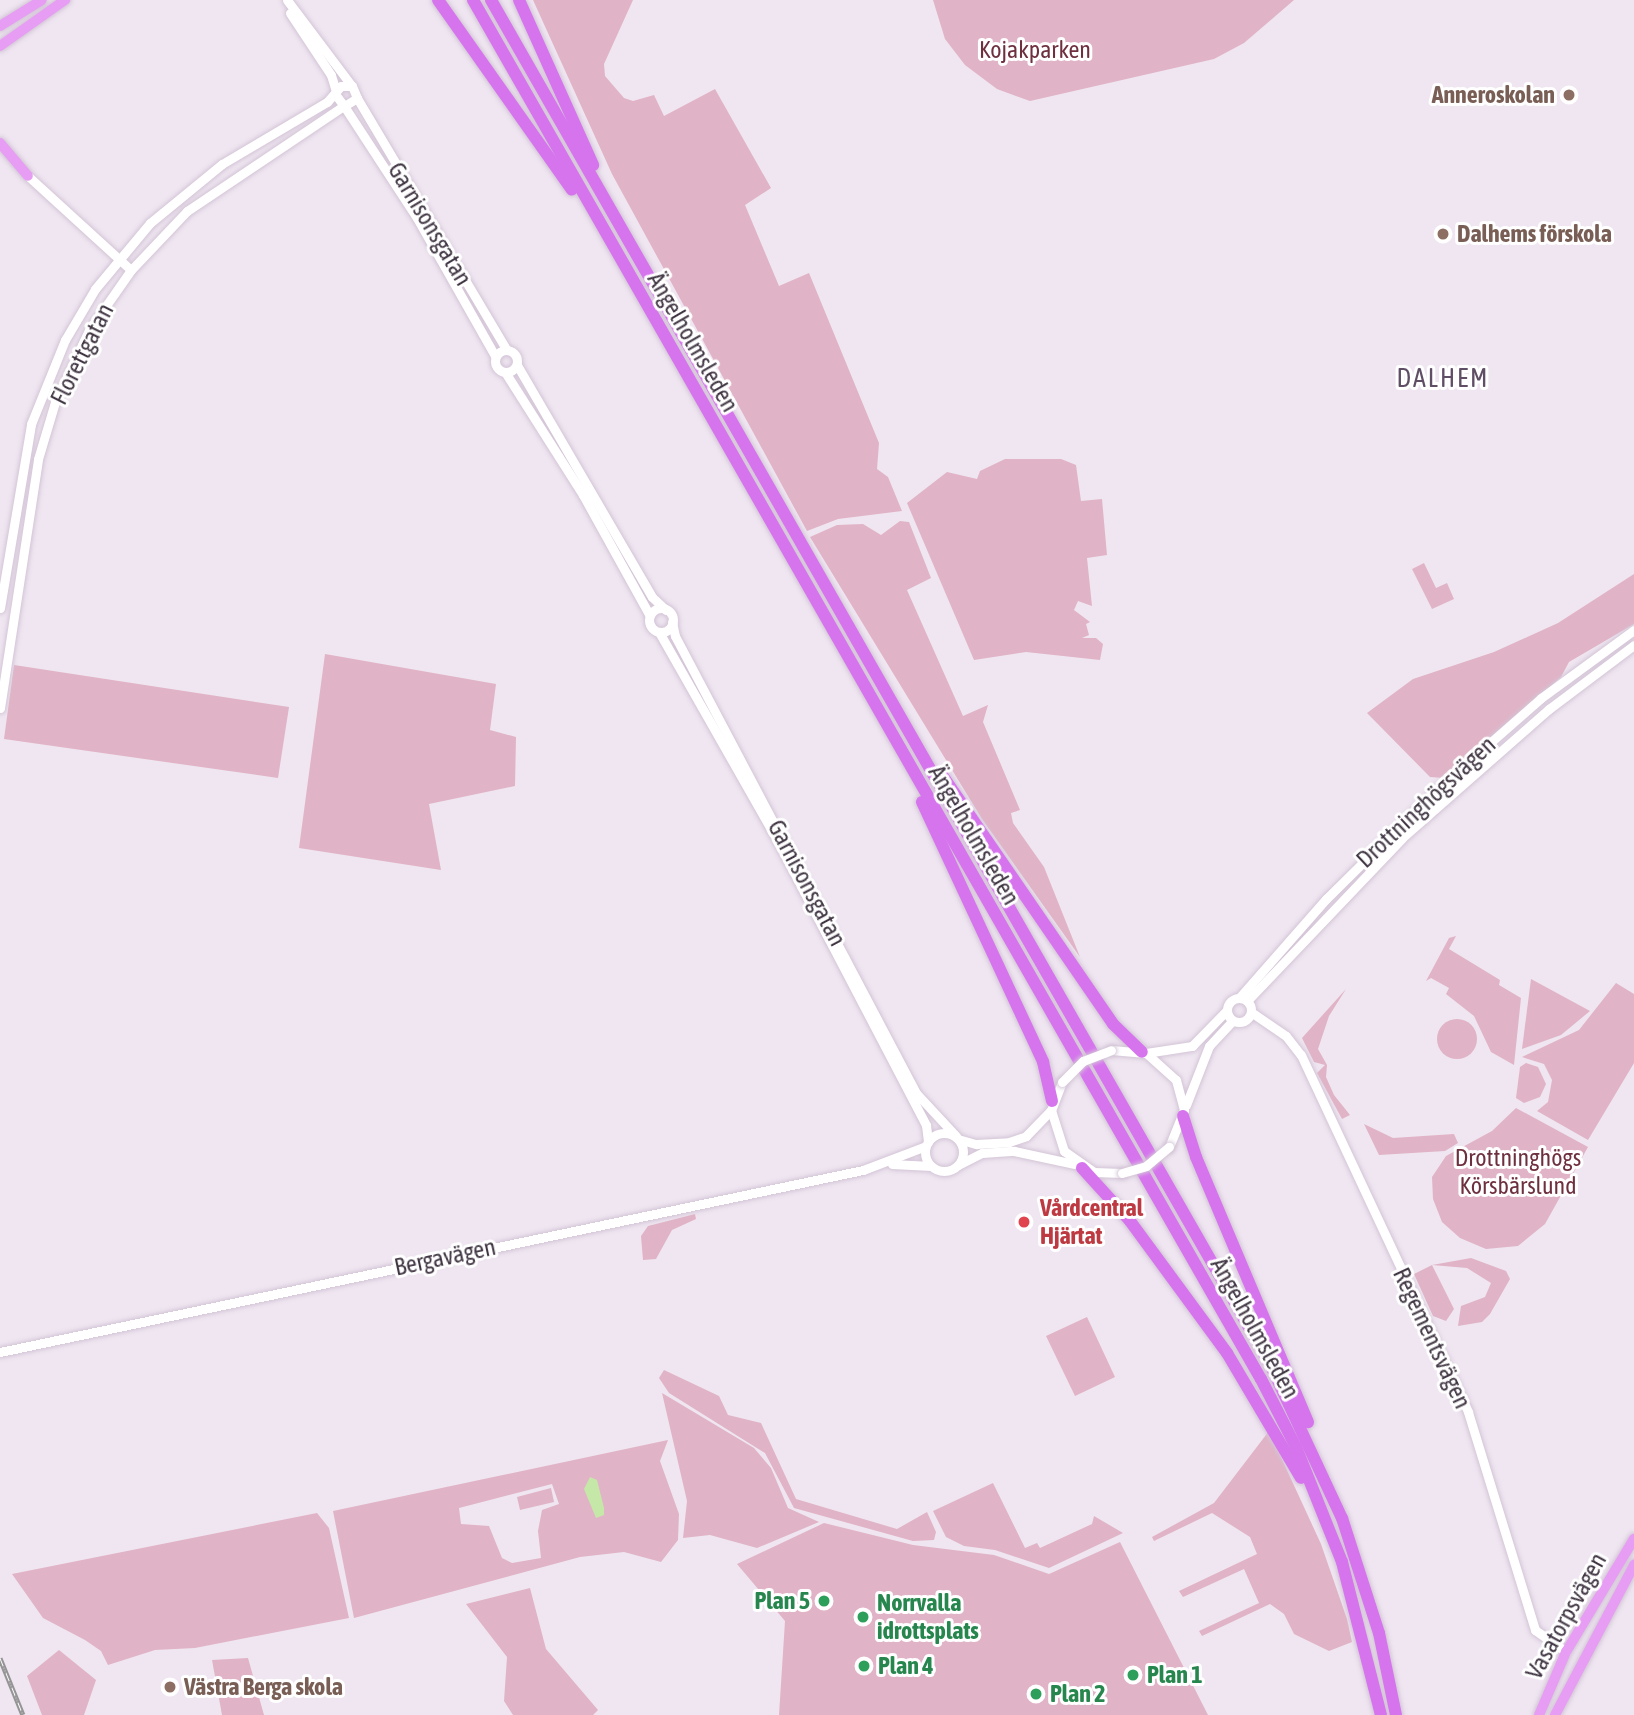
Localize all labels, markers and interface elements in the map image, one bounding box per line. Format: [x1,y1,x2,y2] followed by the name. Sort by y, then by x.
[979,36,1091,64] park label: Kojakparken
[1432,81,1555,109] place label: Anneroskolan
[1561,87,1577,103] marker: Anneroskolan
[382,157,478,291] street label: Garnisonsgatan
[1457,220,1612,248] place label: Dalhems förskola
[1435,226,1451,242] marker: Dalhems förskola
[641,267,745,417] street label: Ängelholmsleden
[44,299,120,409] street label: Florettgatan
[1397,363,1489,395] district label: DALHEM
[1350,730,1502,874] street label: Drottninghögsvägen
[922,760,1026,910] street label: Ängelholmsleden
[762,815,852,951] street label: Garnisonsgatan
[1455,1144,1581,1200] park label: Drottninghögs Körsbärslund
[1040,1194,1143,1250] place label: Vårdcentral Hjärtat
[1014,1212,1034,1232] marker: Vårdcentral Hjärtat
[392,1232,498,1282] street label: Bergavägen
[1205,1253,1305,1403] street label: Ängelholmsleden
[1387,1263,1477,1413] street label: Regementsvägen
[1519,1548,1613,1684] street label: Vasatorpsvägen
[755,1587,810,1615] place label: Plan 5
[877,1589,979,1645] place label: Norrvalla idrottsplats
[816,1593,832,1609] marker: Plan 5
[855,1609,871,1625] marker: Norrvalla idrottsplats
[878,1652,933,1680] place label: Plan 4
[856,1658,872,1674] marker: Plan 4
[1147,1661,1202,1689] place label: Plan 1
[1125,1667,1141,1683] marker: Plan 1
[184,1673,343,1701] place label: Västra Berga skola
[162,1679,178,1695] marker: Västra Berga skola
[1050,1680,1105,1708] place label: Plan 2
[1028,1686,1044,1702] marker: Plan 2

